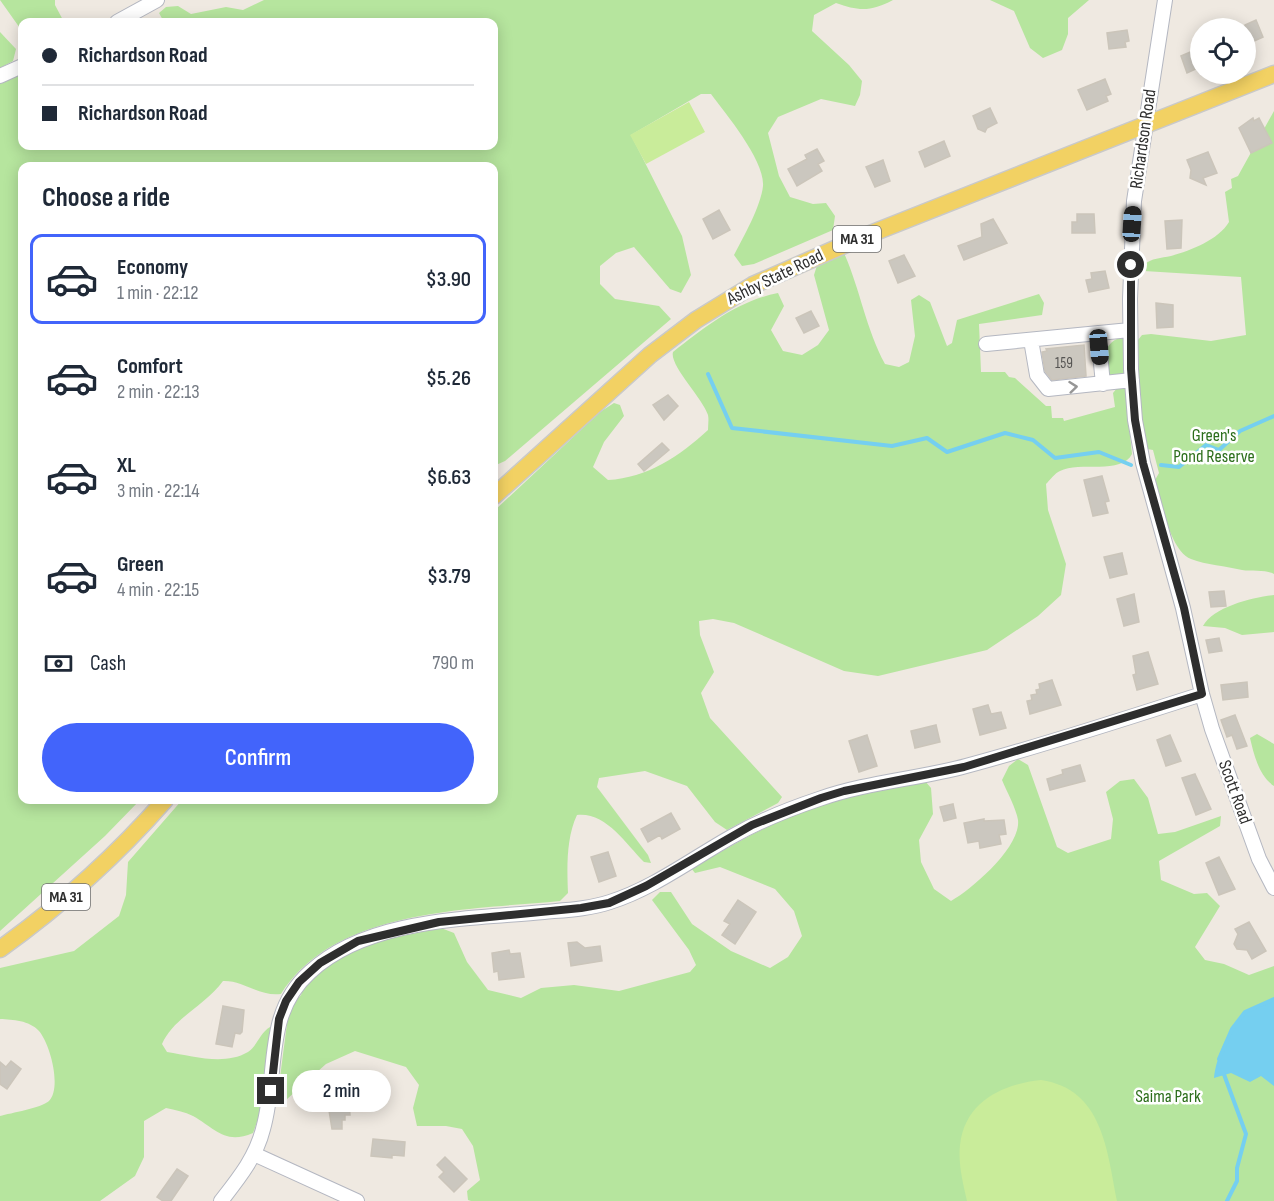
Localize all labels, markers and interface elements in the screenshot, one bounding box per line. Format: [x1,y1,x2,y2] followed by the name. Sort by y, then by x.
[1190,18,1256,84] map controls
[1190,18,1256,84] button: locate
[78,42,207,69] text: Richardson Road
[1126,88,1160,190] street label: Richardson Road
[78,100,207,127] text: Richardson Road
[42,182,170,214] text: Choose a ride
[1122,205,1142,243] car
[833,226,881,252] road number: MA 31
[723,245,827,310] street label: Ashby State Road
[1117,251,1144,278] route start
[45,252,99,306] icon: car
[117,254,188,281] text: Economy
[426,266,471,293] text: $3.90
[117,281,198,305] text: 1 min · 22:12
[1088,328,1110,366] car
[45,351,99,405] icon: car
[117,353,183,380] text: Comfort
[1055,354,1073,373] house number: 159
[426,365,471,392] text: $5.26
[117,380,200,404] text: 2 min · 22:13
[1069,381,1078,394] one-way arrow
[1173,425,1255,467] park label: Green's Pond Reserve
[45,450,99,504] icon: car
[117,452,136,479] text: XL
[426,464,471,491] text: $6.63
[117,479,200,503] text: 3 min · 22:14
[45,549,99,603] icon: car
[117,551,164,578] text: Green
[427,563,471,590] text: $3.79
[117,578,199,602] text: 4 min · 22:15
[42,647,75,680] icon: cash
[90,650,126,677] text: Cash
[432,651,474,675] text: 790 m
[42,723,474,792] button: Confirm
[1214,757,1256,827] street label: Scott Road
[42,884,90,910] road number: MA 31
[292,1070,391,1112] callout: 2 min
[257,1077,284,1104] route end
[323,1079,360,1103] text: 2 min
[1135,1086,1201,1107] park label: Saima Park

